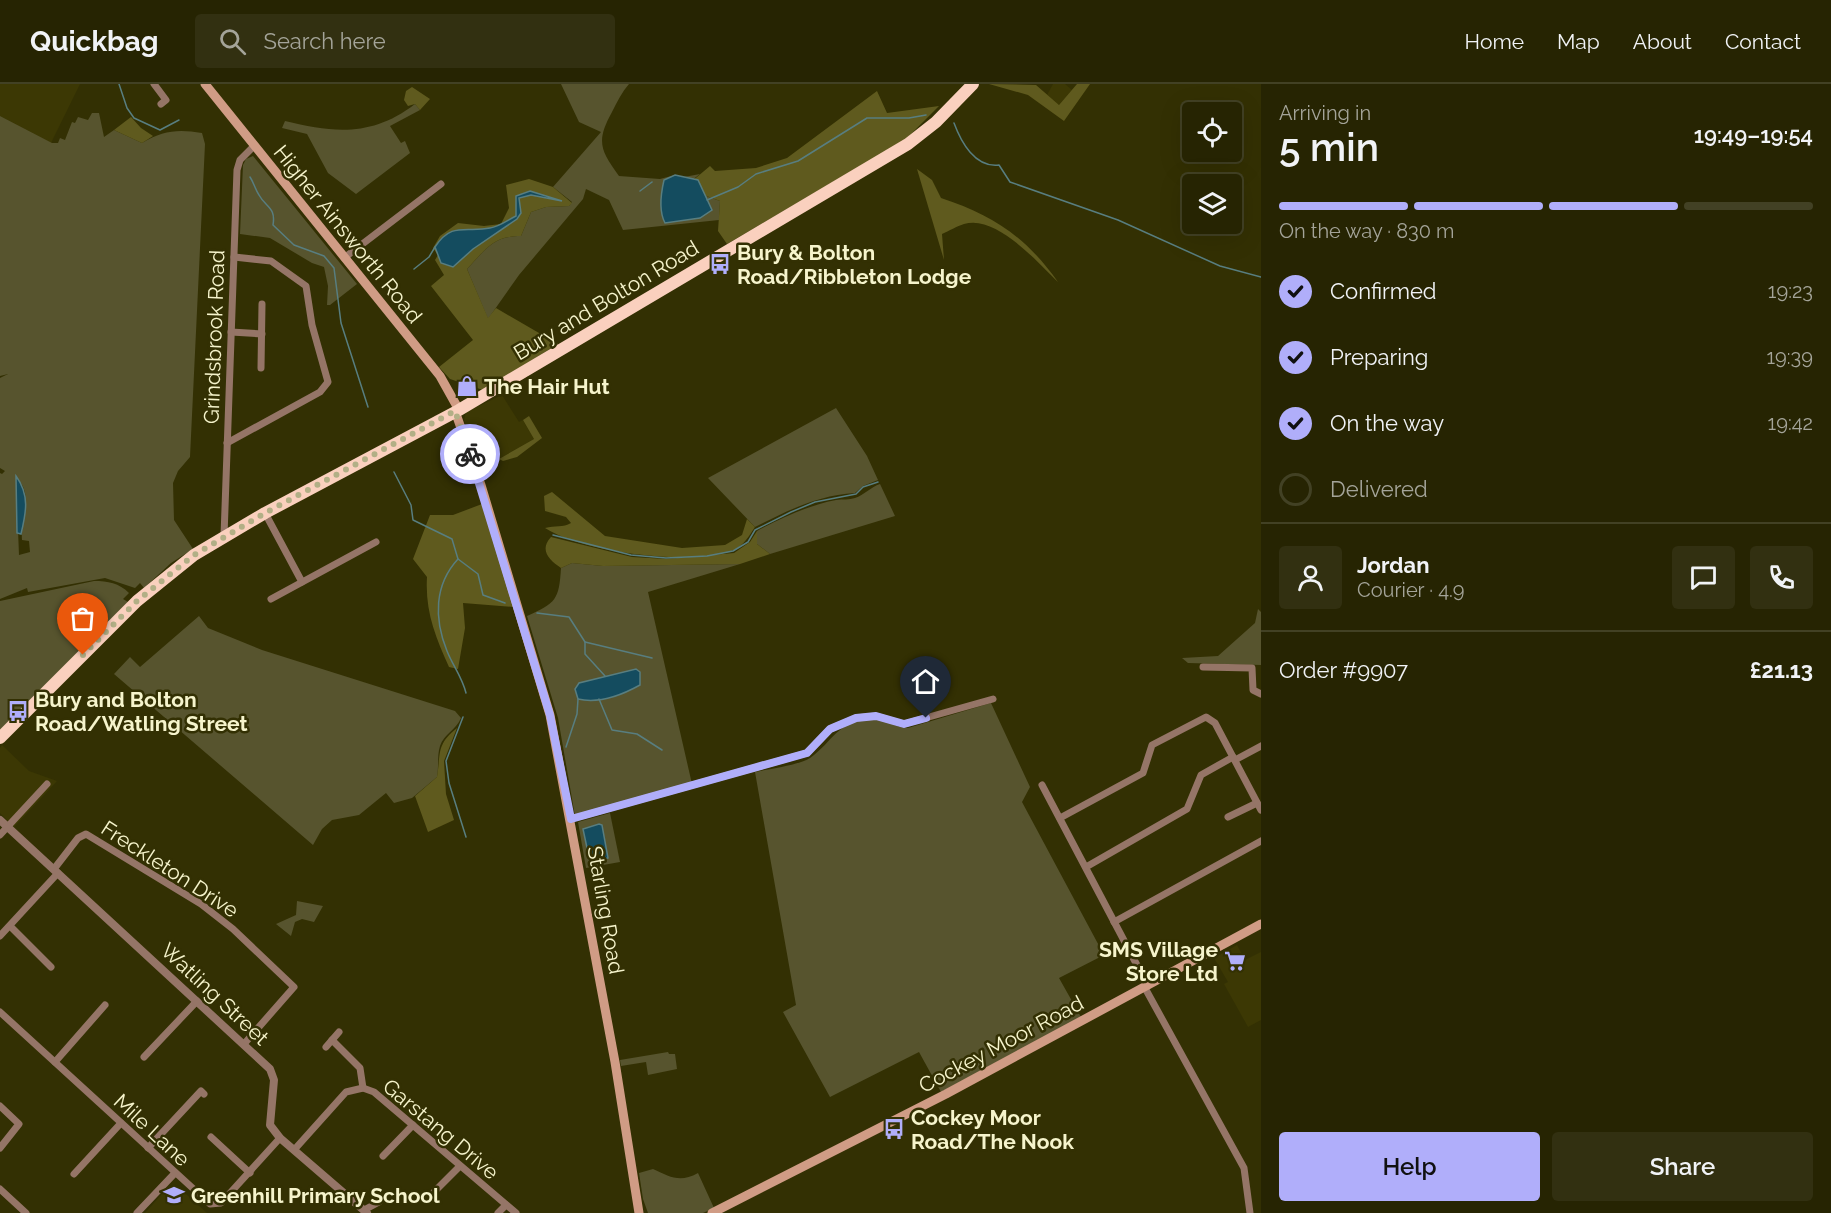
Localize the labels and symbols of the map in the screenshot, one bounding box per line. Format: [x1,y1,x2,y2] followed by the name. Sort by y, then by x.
[269,140,427,328] street label: Higher Ainsworth Road
[509,235,703,365] street label: Bury and Bolton Road
[737,240,972,289] place label: Bury & Bolton Road/Ribbleton Lodge
[198,249,230,425] street label: Grindsbrook Road
[708,252,732,276] bus stop icon: Bury & Bolton Road/Ribbleton Lodge
[455,374,479,398] shop icon: The Hair Hut
[484,374,610,399] place label: The Hair Hut
[440,424,500,484] courier
[57,593,108,655] pin
[900,656,951,718] pin
[35,687,248,736] place label: Bury and Bolton Road/Watling Street
[6,699,30,723] bus stop icon: Bury and Bolton Road/Watling Street
[97,815,243,923] street label: Freckleton Drive
[582,844,630,976] street label: Starling Road
[1099,937,1218,986] place label: SMS Village Store Ltd
[156,938,274,1050] street label: Watling Street
[1223,949,1247,973] supermarket icon: SMS Village Store Ltd
[914,990,1088,1098] street label: Cockey Moor Road
[378,1073,504,1185] street label: Garstang Drive
[109,1089,195,1171] street label: Mile Lane
[911,1105,1074,1154] place label: Cockey Moor Road/The Nook
[882,1117,906,1141] bus stop icon: Cockey Moor Road/The Nook
[162,1183,186,1207] school or university icon: Greenhill Primary School
[191,1183,440,1208] place label: Greenhill Primary School

